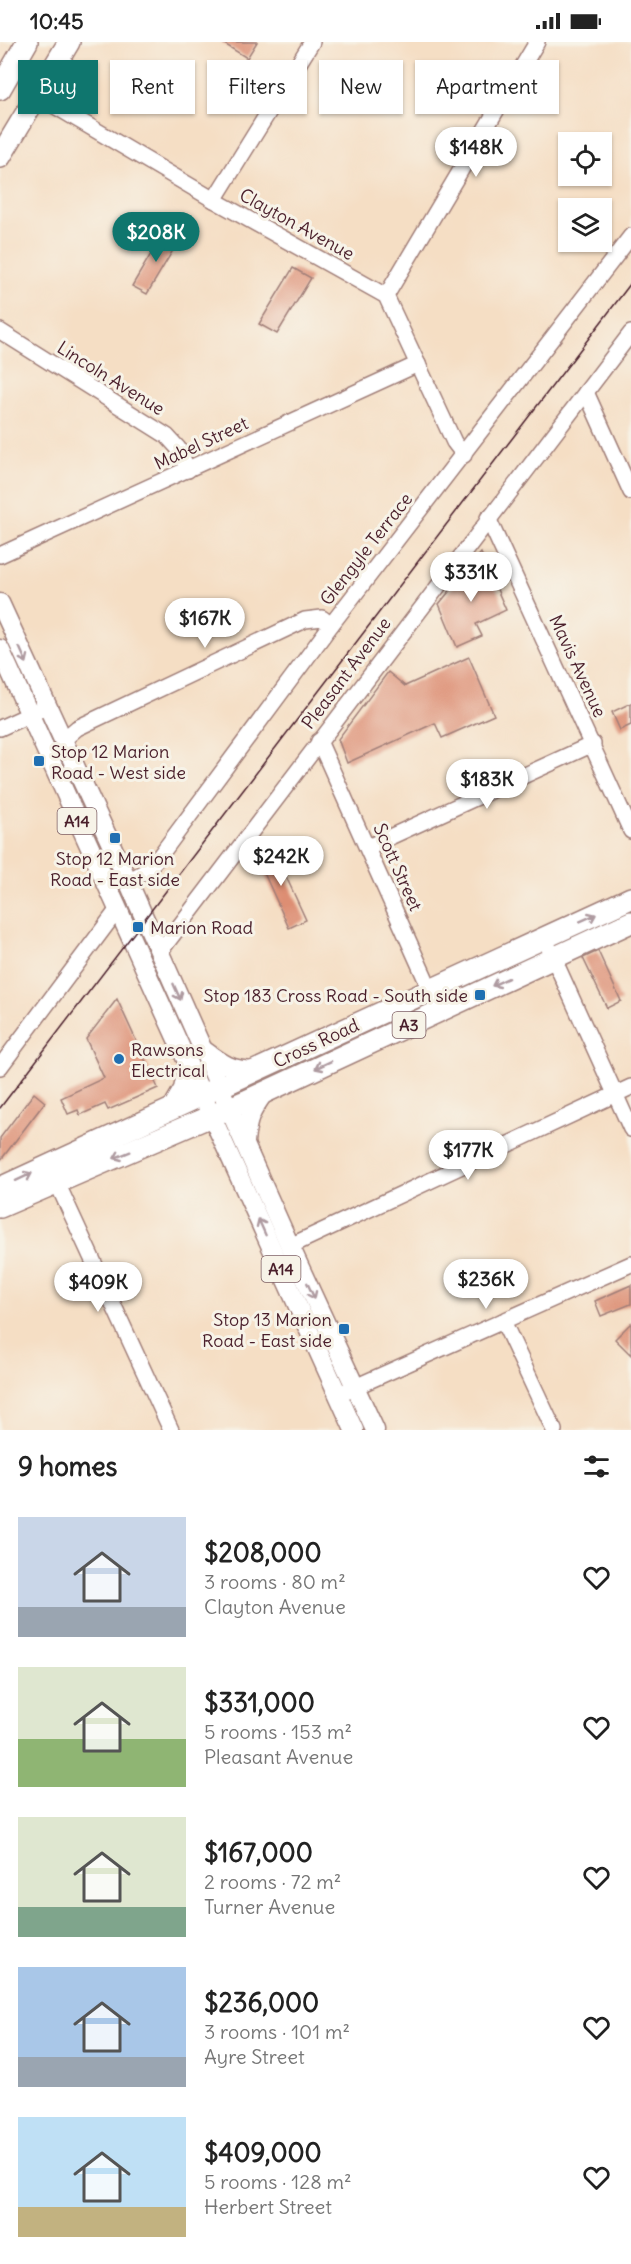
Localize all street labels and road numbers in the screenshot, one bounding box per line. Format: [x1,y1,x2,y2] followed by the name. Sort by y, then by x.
[236,183,358,265] street label: Clayton Avenue
[53,336,169,420] street label: Lincoln Avenue
[150,411,252,475] street label: Mabel Street
[315,488,417,610] street label: Glengyle Terrace
[544,611,612,721] street label: Mavis Avenue
[296,612,396,734] street label: Pleasant Avenue
[58,808,97,834] road number: A14
[368,820,428,914] street label: Scott Street
[392,1012,426,1038] road number: A3
[269,1013,363,1073] street label: Cross Road
[262,1256,300,1282] road number: A14

